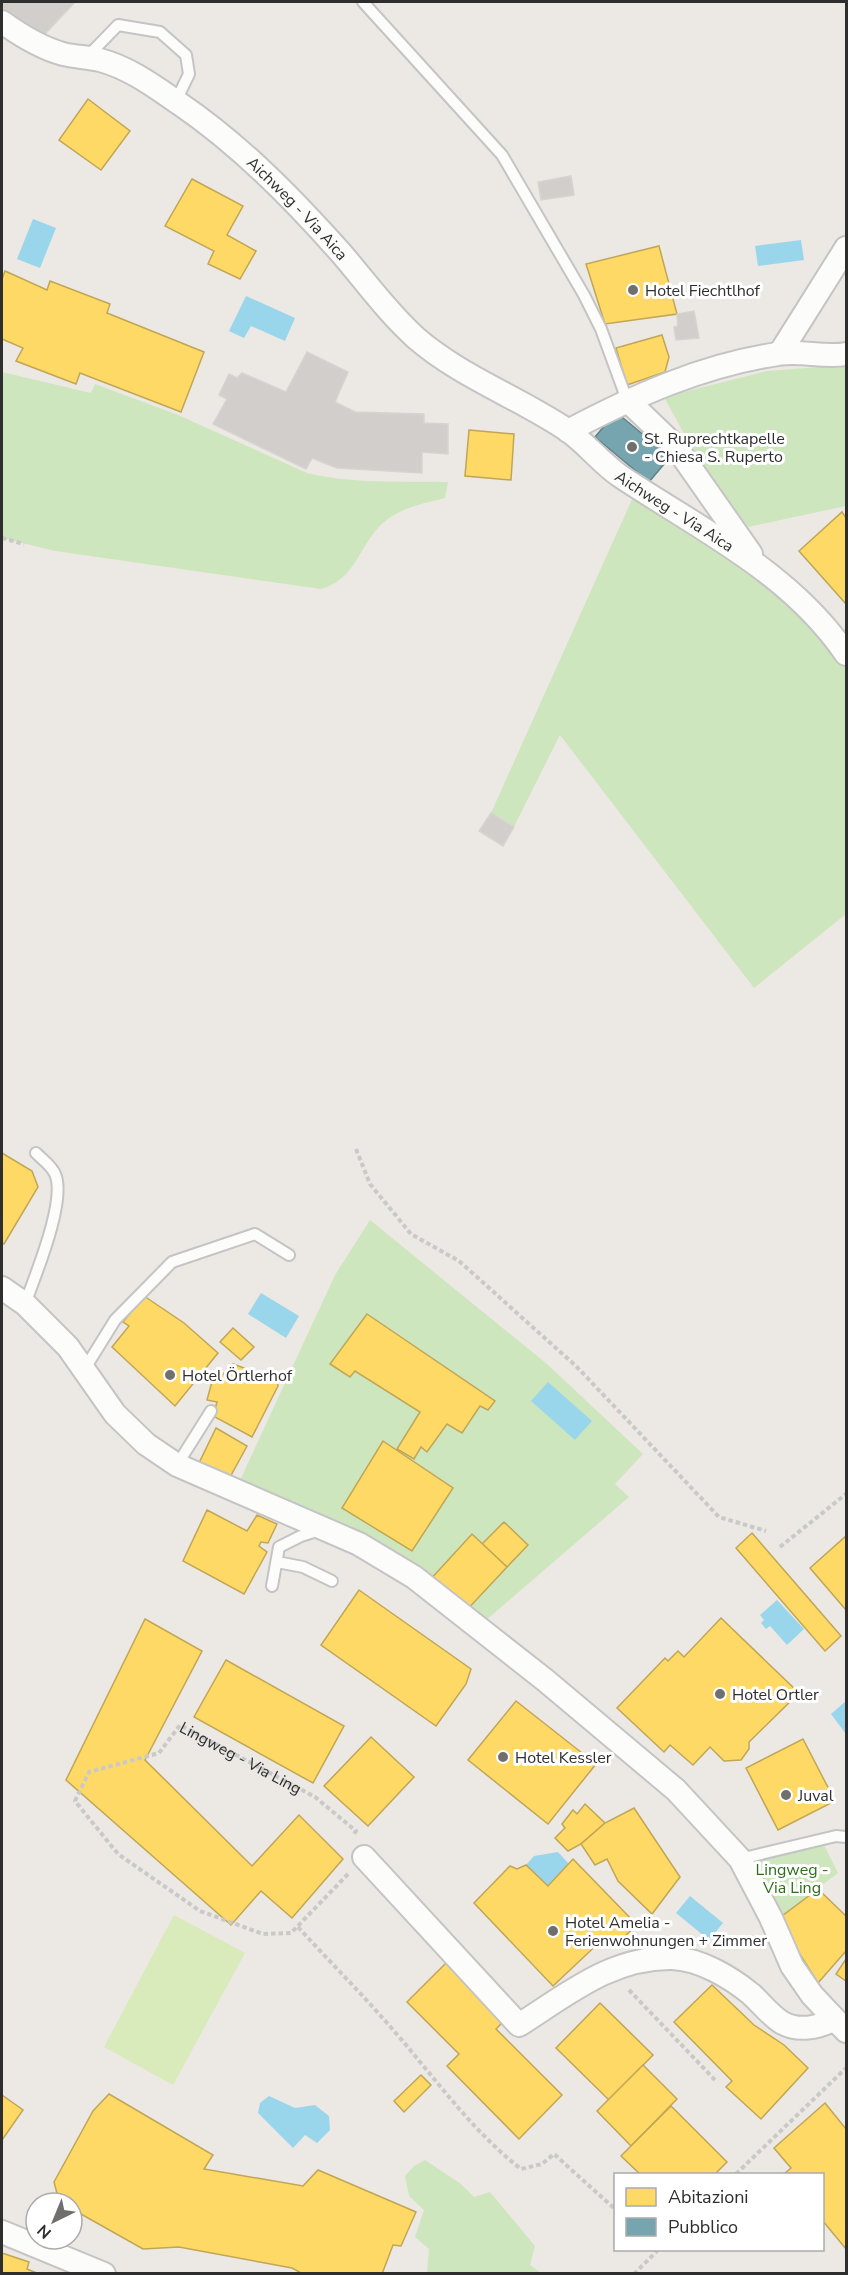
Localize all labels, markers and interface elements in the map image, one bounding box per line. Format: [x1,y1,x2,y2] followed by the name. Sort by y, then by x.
[242,152,352,265] street label: Aichweg - Via Aica
[645,280,761,302] place label: Hotel Fiechtlhof
[626,283,640,297] marker: Hotel Fiechtlhof
[644,428,785,468] place label: St. Ruprechtkapelle - Chiesa S. Ruperto
[625,440,639,454] marker: St. Ruprechtkapelle - Chiesa S. Ruperto
[610,466,738,558] street label: Aichweg - Via Aica
[182,1365,293,1387] place label: Hotel Örtlerhof
[163,1368,177,1382] marker: Hotel Örtlerhof
[732,1684,819,1706] place label: Hotel Ortler
[713,1687,727,1701] marker: Hotel Ortler
[175,1717,305,1800] street label: Lingweg - Via Ling
[515,1747,612,1769] place label: Hotel Kessler
[496,1750,510,1764] marker: Hotel Kessler
[797,1785,834,1807] place label: Juval
[779,1788,793,1802] marker: Juval
[756,1859,829,1899] park label: Lingweg - Via Ling
[565,1912,767,1952] place label: Hotel Amelia - Ferienwohnungen + Zimmer
[546,1924,560,1938] marker: Hotel Amelia - Ferienwohnungen + Zimmer
[614,2173,824,2251] legend
[668,2185,749,2209] text: Abitazioni
[24,2191,84,2251] north arrow
[668,2215,738,2239] text: Pubblico
[33,2219,56,2243] text: N

